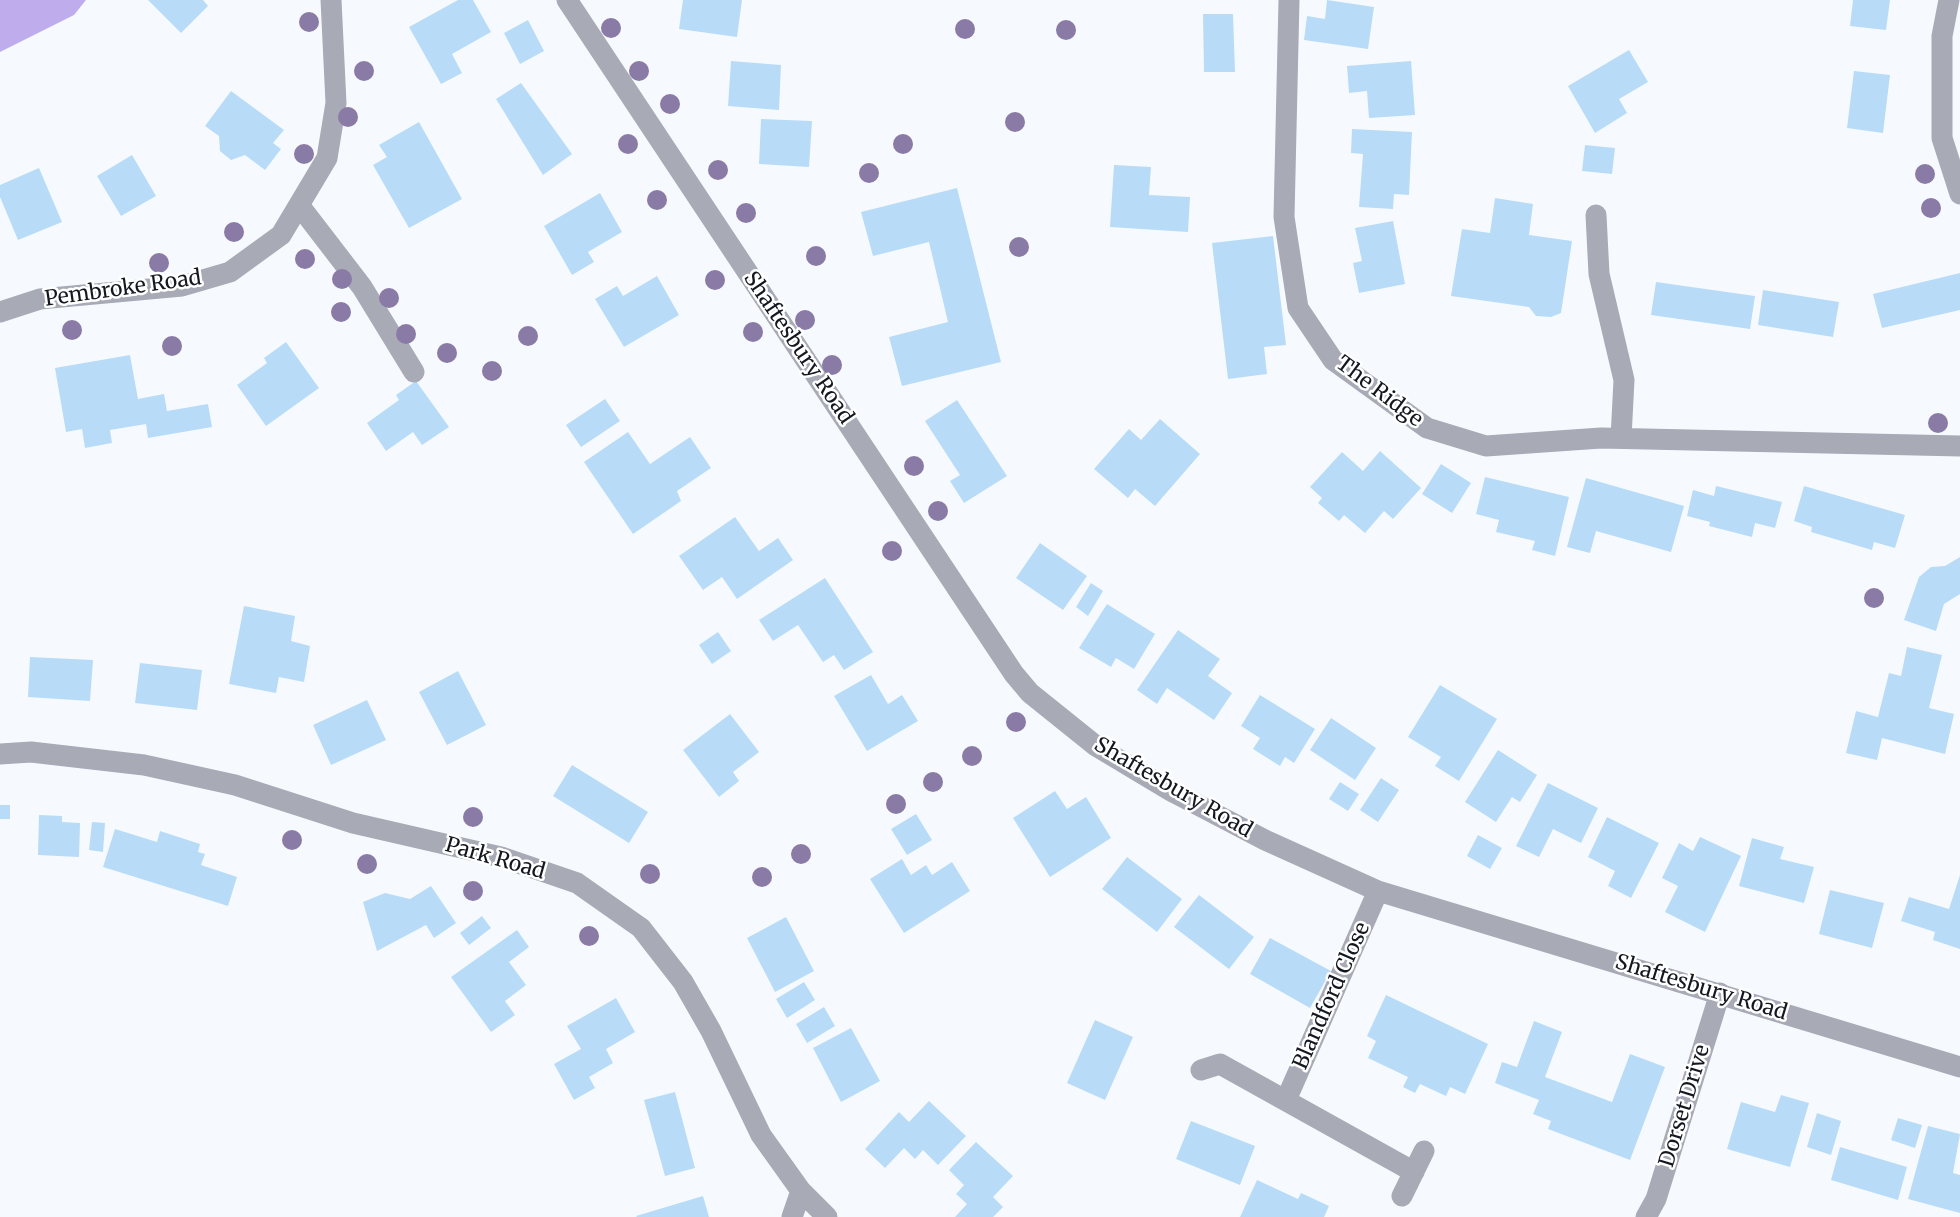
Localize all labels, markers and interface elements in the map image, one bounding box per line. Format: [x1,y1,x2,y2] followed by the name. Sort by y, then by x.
[43,266,203,312] street label: Pembroke Road
[738,267,858,429] street label: Shaftesbury Road
[1331,351,1427,433] street label: The Ridge
[1089,733,1257,843] street label: Shaftesbury Road
[442,833,548,885] street label: Park Road
[1288,919,1376,1073] street label: Blandford Close
[1612,950,1790,1026] street label: Shaftesbury Road
[1654,1042,1716,1170] street label: Dorset Drive

